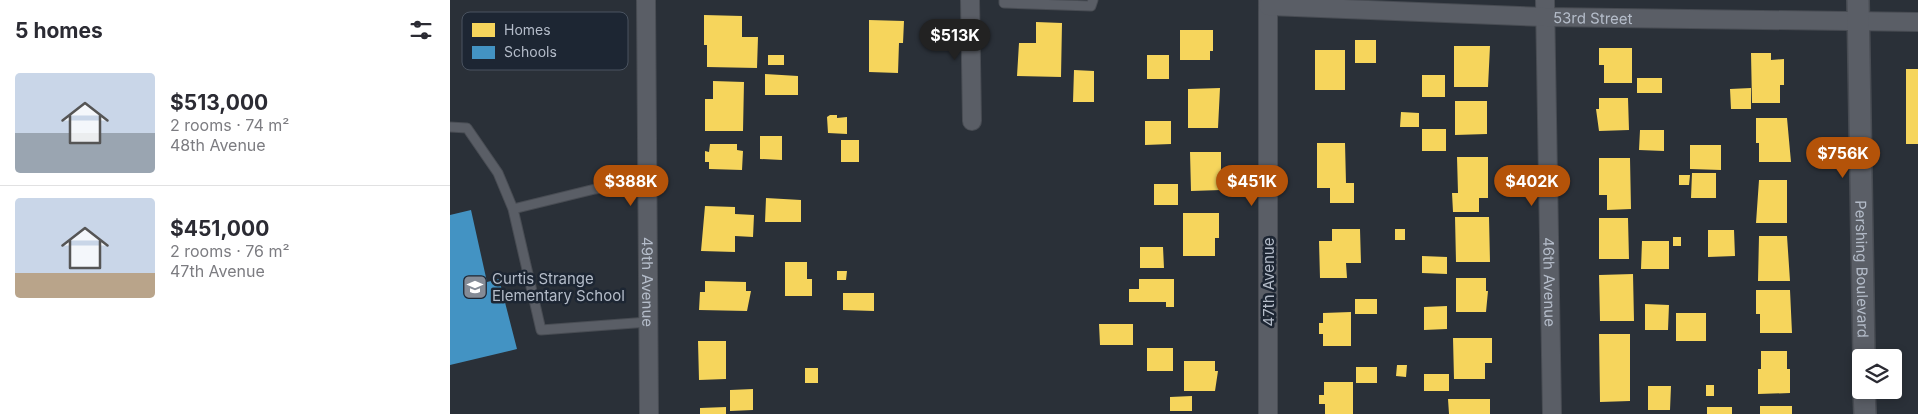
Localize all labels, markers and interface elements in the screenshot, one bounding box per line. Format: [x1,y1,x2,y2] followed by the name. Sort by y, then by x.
[1553,8,1633,28] street label: 53rd Street
[462,12,628,70] legend
[407,16,435,44] icon: filters
[15,18,103,43] text: 5 homes
[920,18,990,61] pin: $513K
[504,21,551,38] text: Homes
[930,25,980,45] text: $513K
[504,43,557,60] text: Schools
[170,90,268,115] text: $513,000
[55,93,115,153] icon: home
[170,115,289,135] text: 2 rooms · 74 m²
[170,135,266,155] text: 48th Avenue
[1808,136,1878,179] pin: $756K
[1817,143,1869,163] text: $756K
[596,164,666,207] pin: $388K
[1217,164,1287,207] pin: $451K
[1497,164,1567,207] pin: $402K
[604,171,658,191] text: $388K
[1227,171,1277,191] text: $451K
[1505,171,1559,191] text: $402K
[1852,200,1873,338] street label: Pershing Boulevard
[170,216,269,241] text: $451,000
[55,218,115,278] icon: home
[638,237,658,327] street label: 49th Avenue
[1540,237,1560,327] street label: 46th Avenue
[1259,238,1278,326] street label: 47th Avenue
[170,241,290,261] text: 2 rooms · 76 m²
[170,261,265,281] text: 47th Avenue
[492,269,625,305] place label: Curtis Strange Elementary School
[462,274,488,300] school or university icon: Curtis Strange Elementary School
[1852,349,1902,399] map controls
[1852,349,1902,399] button: layers

